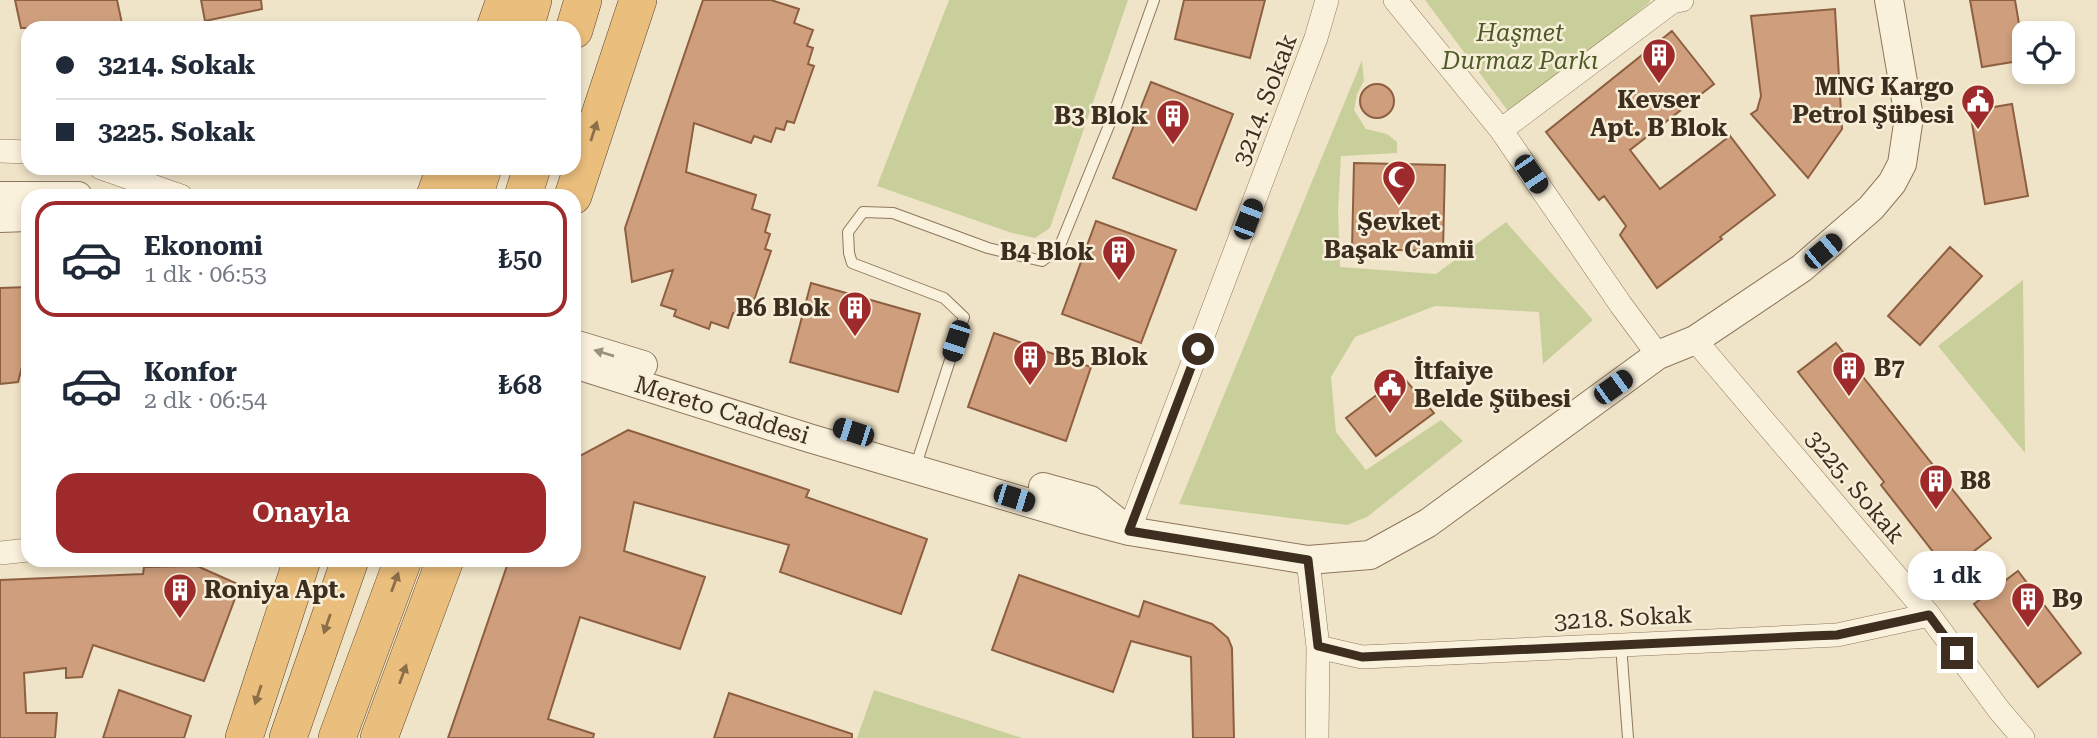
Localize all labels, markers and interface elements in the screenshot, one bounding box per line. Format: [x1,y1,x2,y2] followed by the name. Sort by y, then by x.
[1441,19,1598,75] park label: Haşmet Durmaz Parkı
[2012,21,2075,84] map controls
[2012,21,2075,84] button: locate
[1227,30,1303,170] street label: 3214. Sokak
[1640,36,1678,85] building icon: Kevser Apt. B Blok
[98,50,255,80] text: 3214. Sokak
[1792,73,1954,129] place label: MNG Kargo Petrol Şübesi
[1959,82,1997,131] public building icon: MNG Kargo Petrol Şübesi
[1590,86,1728,142] place label: Kevser Apt. B Blok
[1154,97,1192,146] building icon: B3 Blok
[1054,102,1148,130] place label: B3 Blok
[98,117,255,147] text: 3225. Sokak
[590,121,600,142] one-way arrow
[1511,151,1552,197] car
[1380,158,1418,207] mosque icon: Şevket Başak Camii
[1231,196,1266,242] car
[1324,208,1474,264] place label: Şevket Başak Camii
[60,228,123,291] icon: car
[1801,229,1846,273] car
[144,231,263,261] text: Ekonomi
[1100,233,1138,282] building icon: B4 Blok
[1000,238,1094,266] place label: B4 Blok
[498,244,542,274] text: ₺50
[144,261,267,288] text: 1 dk · 06:53
[836,289,874,338] building icon: B6 Blok
[736,294,830,322] place label: B6 Blok
[940,318,973,364] car
[1182,333,1214,365] route start
[1011,338,1049,387] building icon: B5 Blok
[1054,343,1148,371] place label: B5 Blok
[593,347,614,358] one-way arrow
[1830,349,1868,398] building icon: B7
[60,354,123,417] icon: car
[1874,354,1905,382] place label: B7
[1414,356,1571,413] place label: İtfaiye Belde Şübesi
[144,357,237,387] text: Konfor
[1371,366,1409,415] public building icon: İtfaiye Belde Şübesi
[1590,366,1637,408] car
[498,370,542,400] text: ₺68
[631,370,813,450] street label: Mereto Caddesi
[144,387,267,414] text: 2 dk · 06:54
[830,416,877,448] car
[1800,425,1910,549] street label: 3225. Sokak
[1917,462,1955,511] building icon: B8
[1960,467,1991,495] place label: B8
[56,473,546,553] button: Onayla
[991,482,1038,514] car
[1908,552,2006,600] callout: 1 dk
[1932,562,1982,589] text: 1 dk
[161,571,199,620] building icon: Roniya Apt.
[389,571,400,592] one-way arrow
[204,576,346,604] place label: Roniya Apt.
[2009,580,2047,629] building icon: B9
[2052,585,2083,613] place label: B9
[1553,600,1693,636] street label: 3218. Sokak
[321,614,332,635] one-way arrow
[1941,637,1973,669] route end
[398,663,409,684] one-way arrow
[252,684,263,705] one-way arrow

